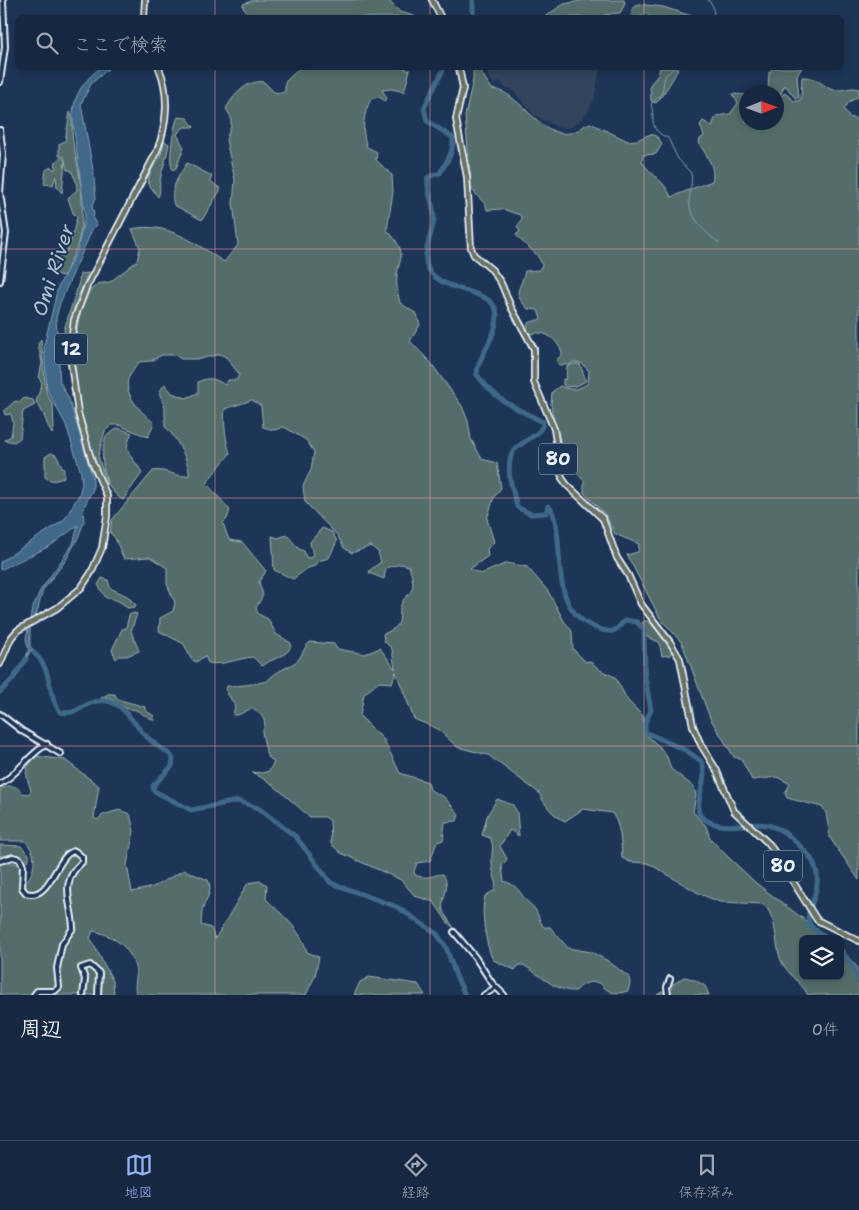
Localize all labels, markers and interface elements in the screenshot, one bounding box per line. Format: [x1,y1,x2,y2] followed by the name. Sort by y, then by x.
[15,15,844,70] search box
[33,29,61,57] icon: search
[73,32,168,57] text: ここで検索
[739,85,784,130] north arrow
[26,220,80,319] water label: Omi River
[55,334,87,364] road number: 12
[539,444,577,474] road number: 80
[764,850,802,881] road number: 80
[799,935,844,980] map controls
[799,935,844,980] button: layers
[20,1015,62,1043] text: 周辺
[812,1019,839,1040] text: 0件
[125,1151,153,1201] tab: 地図
[402,1151,430,1201] tab: 経路
[679,1151,735,1201] tab: 保存済み

